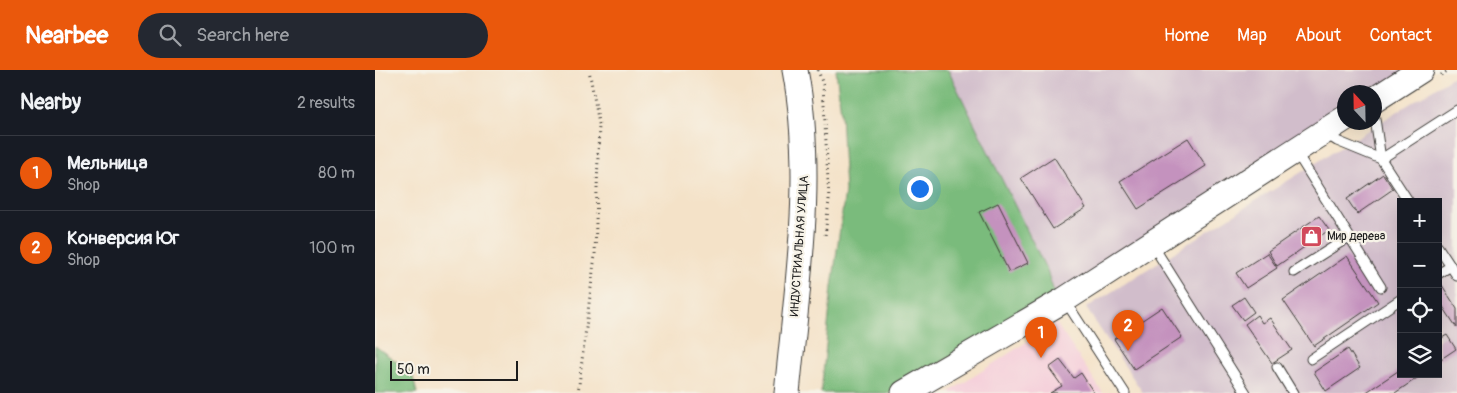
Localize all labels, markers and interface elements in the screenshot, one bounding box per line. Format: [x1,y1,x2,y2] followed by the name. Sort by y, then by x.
[138,13,488,58] search box
[25,21,108,50] text: Nearbee
[156,21,184,49] icon: search
[196,23,289,47] text: Search here
[1164,24,1209,47] text: Home
[1237,24,1267,47] text: Map
[1295,24,1341,47] text: About
[1369,24,1432,47] text: Contact
[1337,85,1382,130] north arrow
[20,89,81,116] text: Nearby
[297,93,355,113] text: 2 results
[67,151,147,175] text: Мельница
[33,163,39,183] text: 1
[318,163,355,183] text: 80 m
[67,175,100,195] text: Shop
[787,175,812,317] street label: ИНДУСТРИАЛЬНАЯ УЛИЦА
[907,176,933,202] your location
[1397,198,1442,378] map controls
[1397,198,1442,243] button: +
[1299,224,1323,248] shop icon: Мир дерева
[67,226,179,250] text: Конверсия Юг
[1327,229,1386,244] place label: Мир дерева
[32,238,40,258] text: 2
[309,238,355,258] text: 100 m
[1397,243,1442,288] button: −
[67,250,100,270] text: Shop
[1397,288,1442,333] button: locate
[1112,310,1144,351] pin: 2
[1025,317,1057,358] pin: 1
[1397,333,1442,378] button: layers
[390,358,517,381] scale bar
[397,361,430,378] text: 50 m

